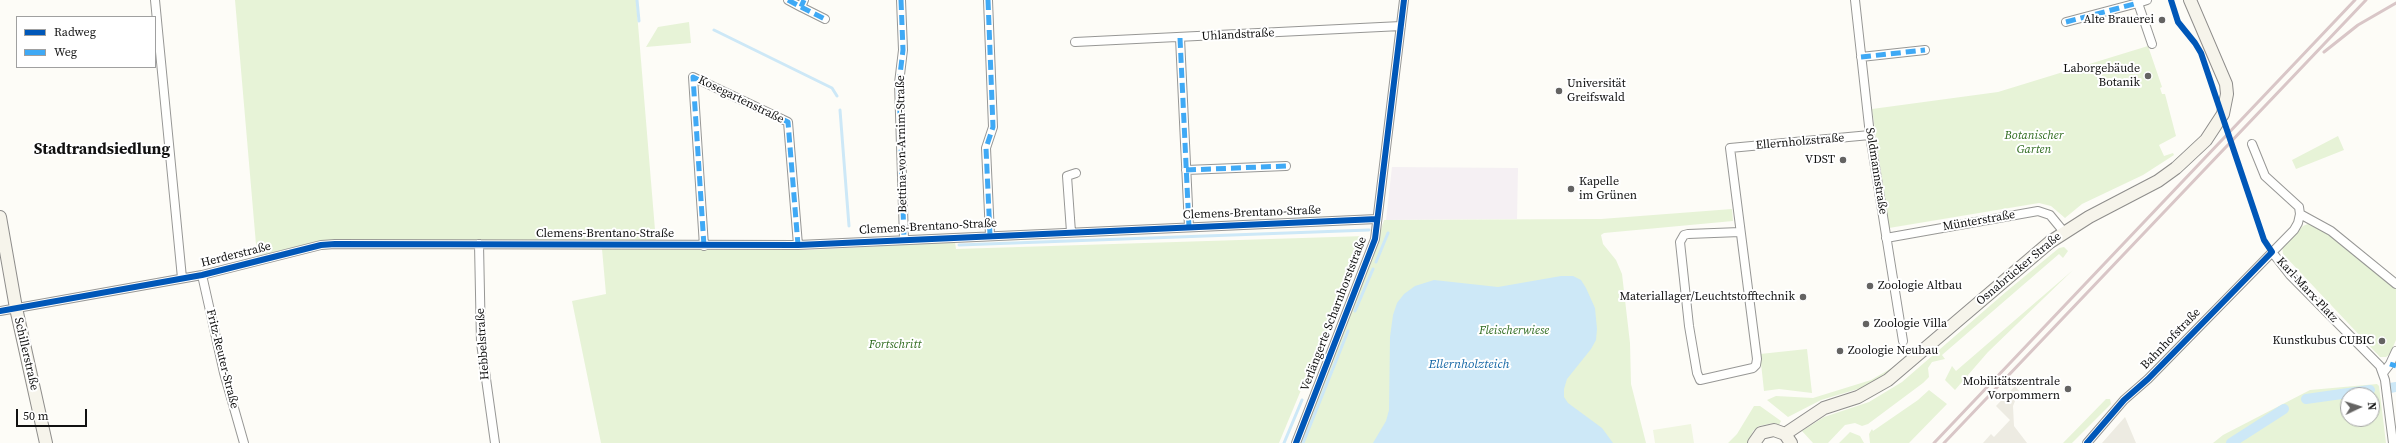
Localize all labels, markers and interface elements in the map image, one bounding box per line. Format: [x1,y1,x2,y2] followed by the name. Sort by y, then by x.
[2083,13,2154,27] place label: Alte Brauerei
[2157,15,2167,25] marker: Alte Brauerei
[16,16,156,68] legend
[54,24,96,40] text: Radweg
[1201,26,1275,44] street label: Uhlandstraße
[54,44,77,60] text: Weg
[2063,62,2140,90] place label: Laborgebäude Botanik
[2143,71,2153,81] marker: Laborgebäude Botanik
[696,73,786,127] street label: Kosegartenstraße
[894,75,910,213] street label: Bettina-von-Arnim-Straße
[1567,77,1626,105] place label: Universität Greifswald
[1554,86,1564,96] marker: Universität Greifswald
[1862,127,1890,215] street label: Soldmannstraße
[2005,129,2063,157] park label: Botanischer Garten
[1755,131,1845,153] street label: Ellernholzstraße
[34,140,170,160] district label: Stadtrandsiedlung
[1805,153,1835,167] place label: VDST
[1838,155,1848,165] marker: VDST
[1579,175,1637,203] place label: Kapelle im Grünen
[1566,184,1576,194] marker: Kapelle im Grünen
[1183,203,1321,223] street label: Clemens-Brentano-Straße
[1942,208,2016,234] street label: Münterstraße
[859,216,997,238] street label: Clemens-Brentano-Straße
[536,227,674,241] street label: Clemens-Brentano-Straße
[1974,229,2064,309] street label: Osnabrücker Straße
[1298,235,1370,393] street label: Verlängerte Scharnhorststraße
[200,239,272,271] street label: Herderstraße
[2273,255,2341,325] street label: Karl-Marx-Platz
[1878,279,1962,293] place label: Zoologie Altbau
[1865,281,1875,291] marker: Zoologie Altbau
[1619,290,1795,304] place label: Materiallager/Leuchtstofftechnik
[1798,292,1808,302] marker: Materiallager/Leuchtstofftechnik
[2138,305,2204,373] street label: Bahnhofstraße
[203,308,241,410] street label: Fritz-Reuter-Straße
[473,308,493,380] street label: Hebbelstraße
[11,316,41,392] street label: Schillerstraße
[1874,317,1947,331] place label: Zoologie Villa
[1861,319,1871,329] marker: Zoologie Villa
[1479,324,1549,338] park label: Fleischerwiese
[2273,334,2374,348] place label: Kunstkubus CUBIC
[2377,336,2387,346] marker: Kunstkubus CUBIC
[869,338,921,352] park label: Fortschritt
[1848,344,1938,358] place label: Zoologie Neubau
[1835,346,1845,356] marker: Zoologie Neubau
[1428,357,1510,373] water label: Ellernholzteich
[1963,375,2060,403] place label: Mobilitätszentrale Vorpommern
[2063,384,2073,394] marker: Mobilitätszentrale Vorpommern
[2340,387,2380,427] north arrow
[18,401,89,427] scale bar
[2364,402,2379,411] text: N
[23,408,49,424] text: 50 m

